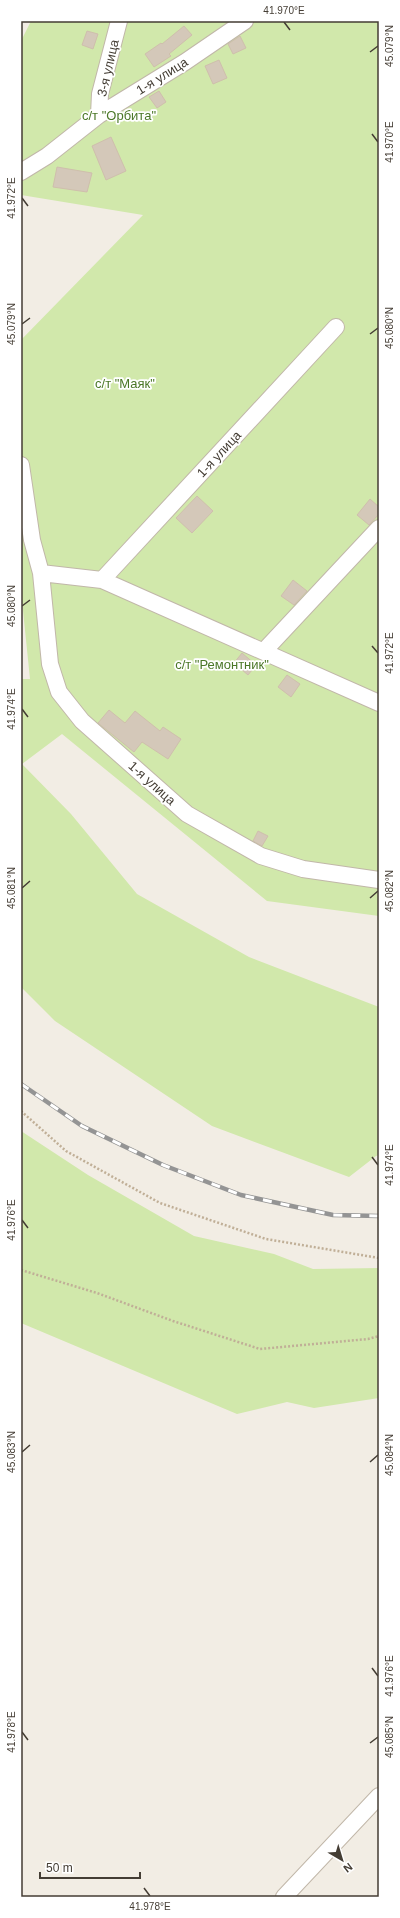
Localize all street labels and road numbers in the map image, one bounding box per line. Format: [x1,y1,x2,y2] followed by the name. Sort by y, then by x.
[94,37,122,98] street label: 3-я улица
[133,54,191,98] street label: 1-я улица
[194,427,245,480] street label: 1-я улица
[125,758,179,808] street label: 1-я улица

